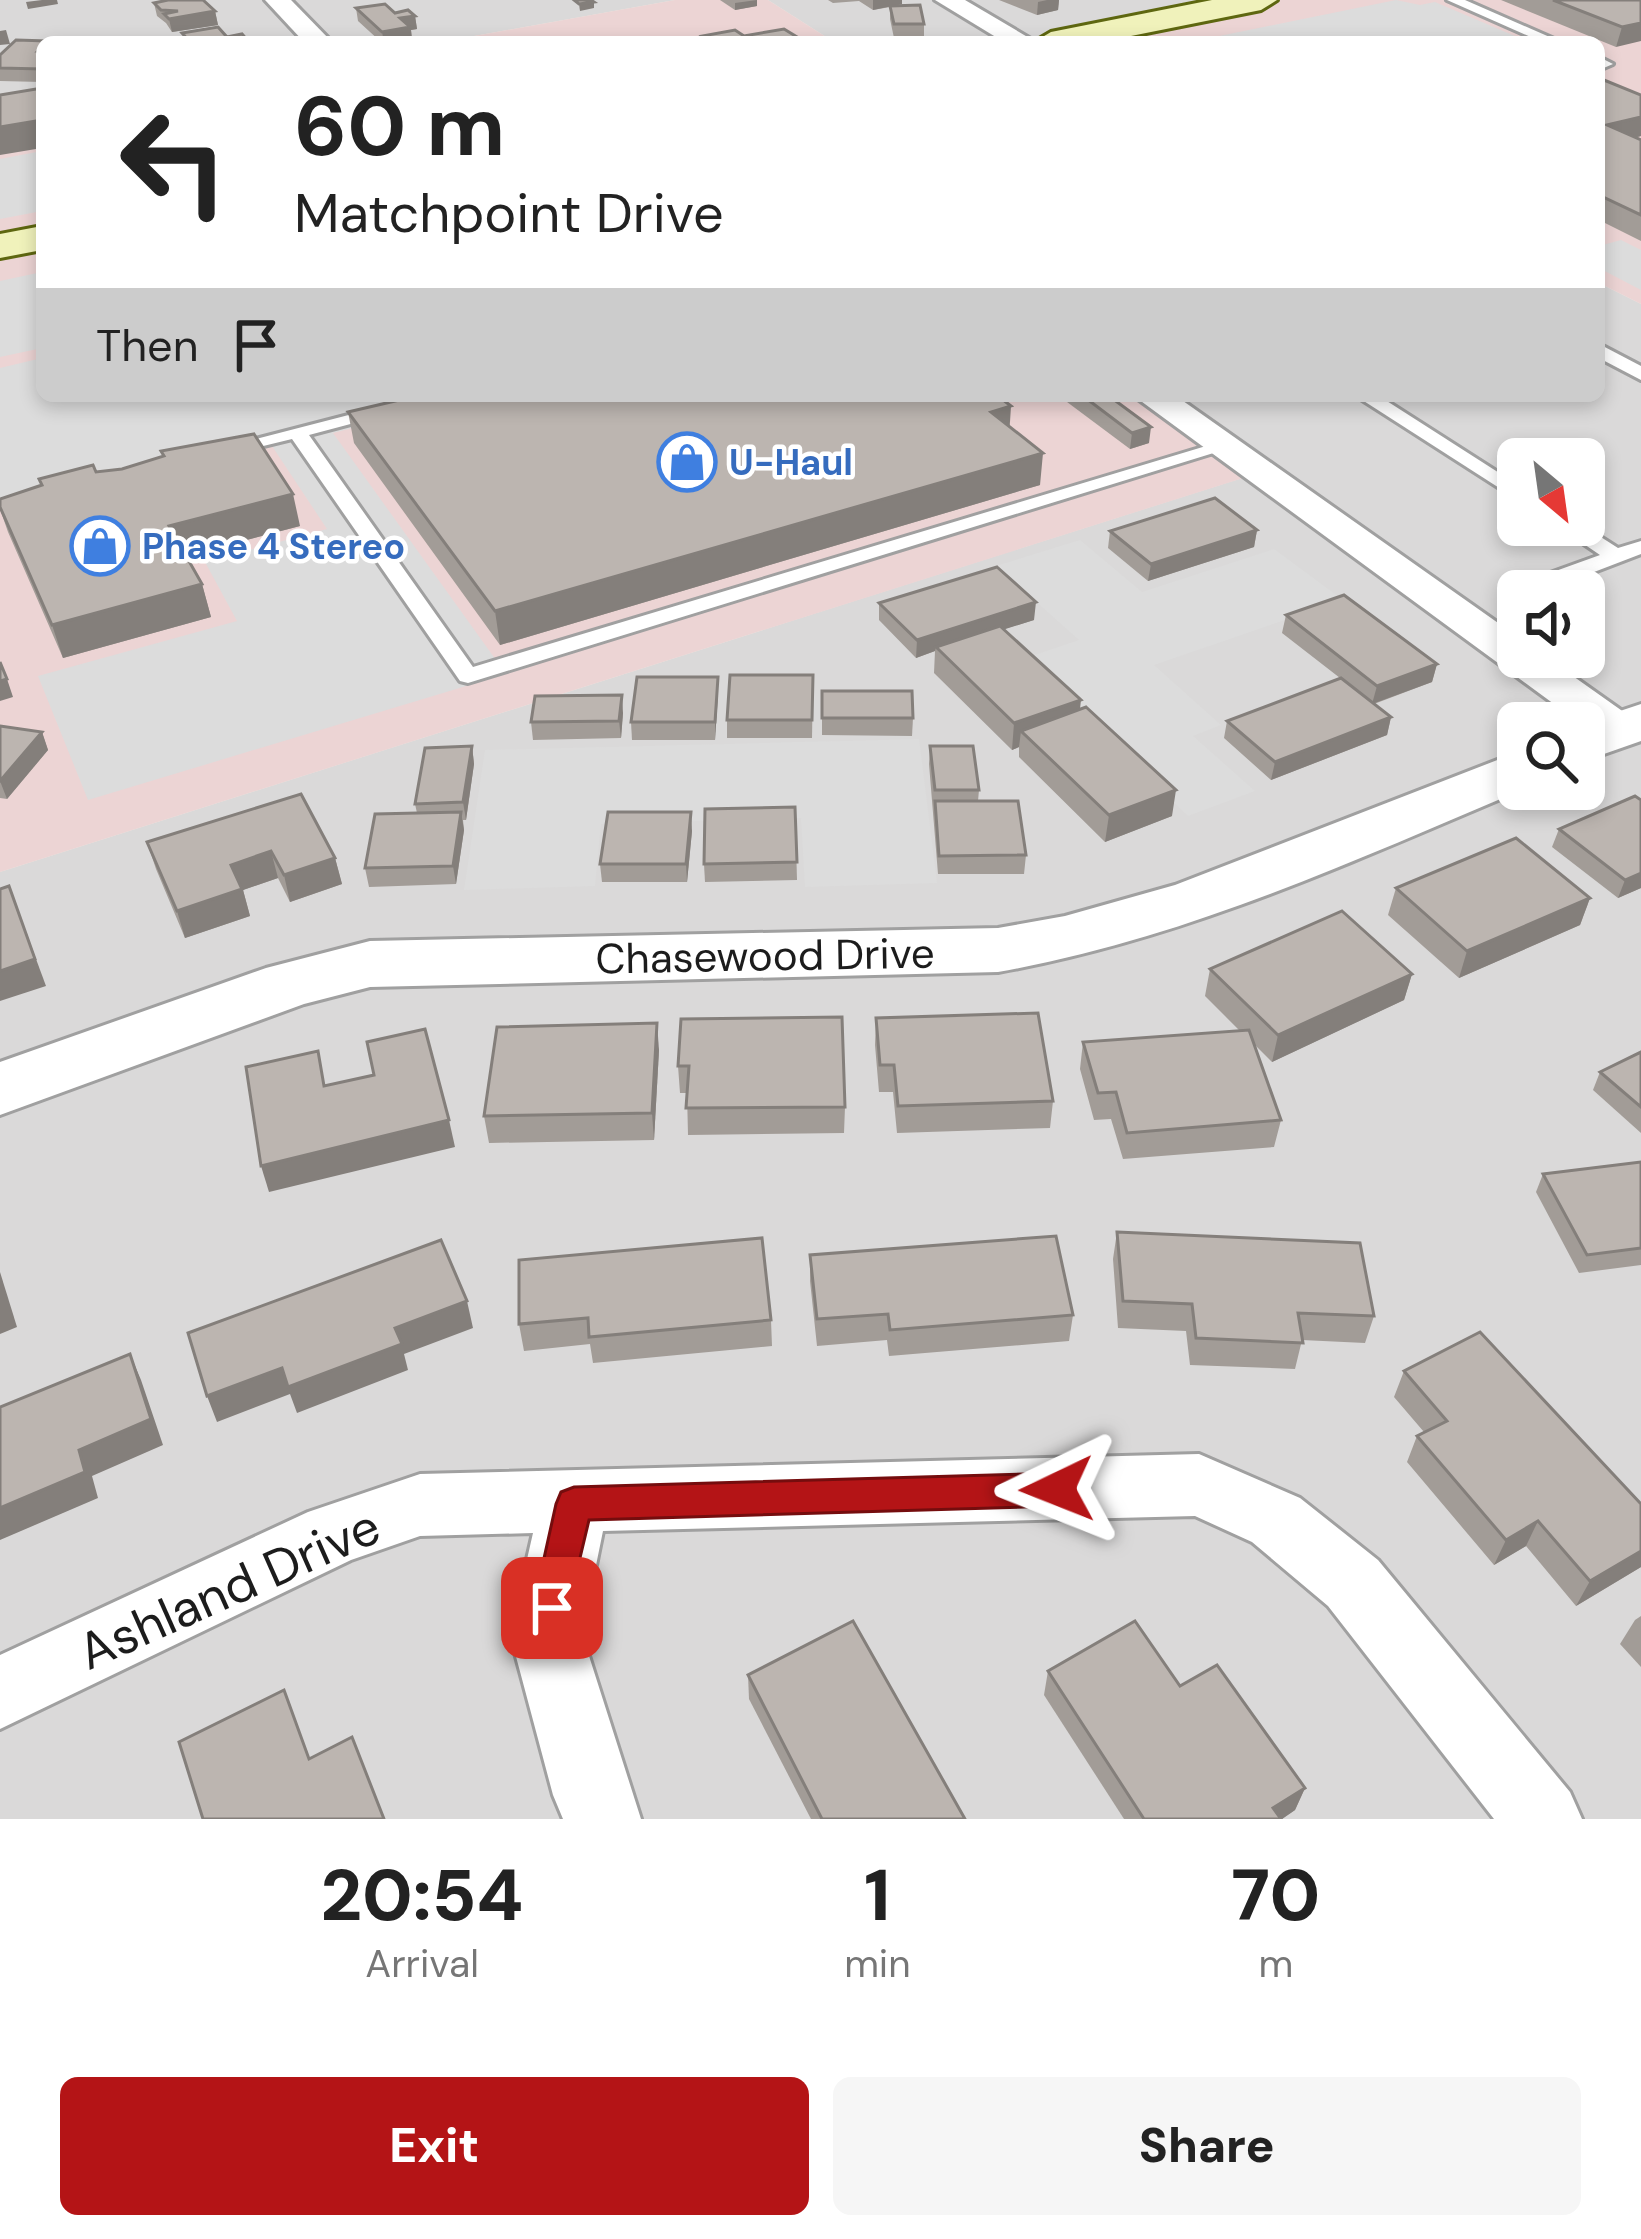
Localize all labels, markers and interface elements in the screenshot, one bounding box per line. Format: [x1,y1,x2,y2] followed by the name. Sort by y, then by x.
[294,72,505,181] text: 60 m
[96,84,252,240] icon: left
[294,178,724,249] text: Matchpoint Drive
[223,312,289,378] icon: arrive
[96,316,199,375] text: Then
[656,431,718,493] shop icon: U-Haul
[1497,438,1605,546] north arrow
[1497,438,1605,810] map controls
[729,439,853,486] place label: U-Haul
[69,515,131,577] shop icon: Phase 4 Stereo
[142,523,405,570] place label: Phase 4 Stereo
[1497,570,1605,678] button: sound
[1497,702,1605,810] button: search
[595,926,935,986] street label: Chasewood Drive
[994,1426,1120,1552] position arrow
[68,1493,390,1685] street label: Ashland Drive
[501,1557,603,1659] pin
[519,1575,585,1641] icon: arrive
[321,1849,524,1942] text: 20:54
[864,1849,891,1942] text: 1
[1231,1849,1320,1942] text: 70
[365,1938,479,1989] text: Arrival
[844,1938,911,1989] text: min
[1258,1938,1293,1989] text: m
[60,2077,809,2215] button: Exit
[833,2077,1581,2215] button: Share

